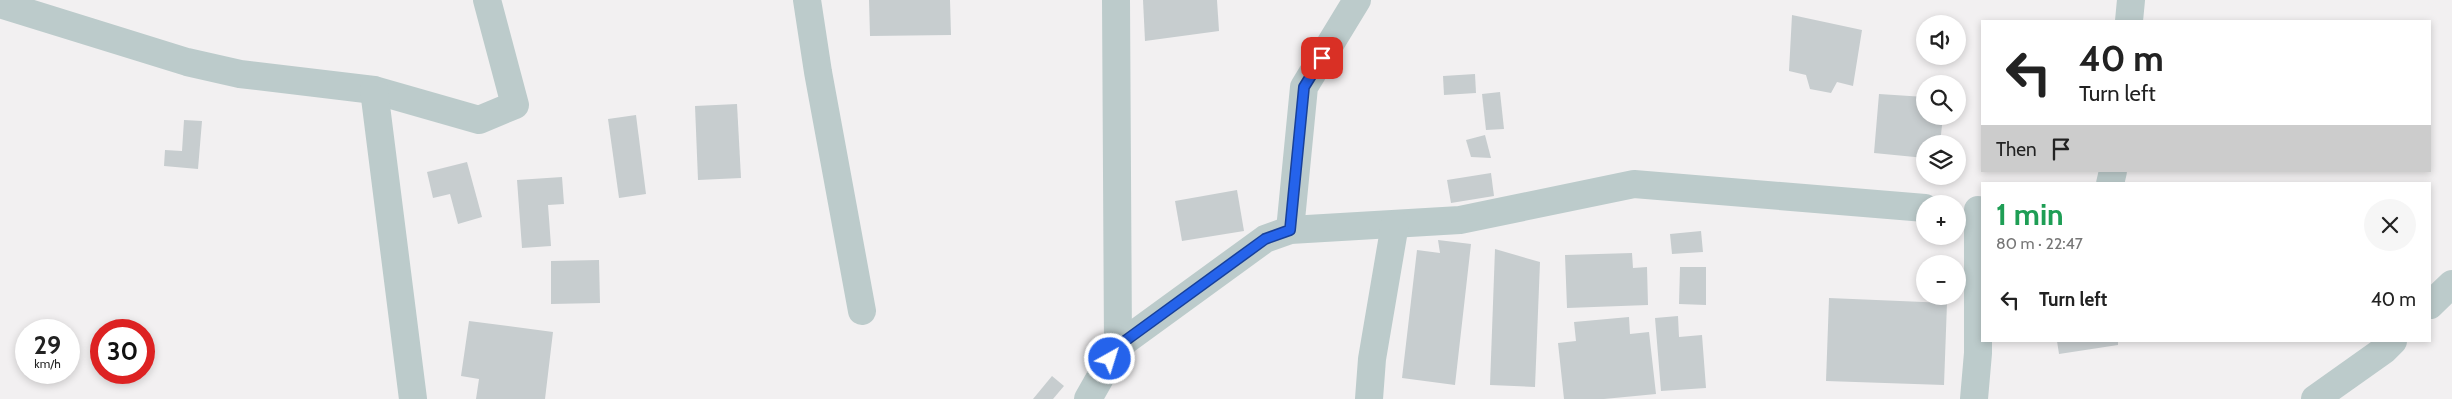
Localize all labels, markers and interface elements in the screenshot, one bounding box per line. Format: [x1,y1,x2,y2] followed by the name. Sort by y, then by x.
[1916,15,1966,305] map controls
[1916,15,1966,65] button: sound
[1301,37,1343,79] pin
[2079,37,2164,80] text: 40 m
[1996,40,2061,105] icon: left
[1308,44,1336,72] icon: arrive
[1916,75,1966,125] button: search
[2079,80,2156,107] text: Turn left
[1916,135,1966,185] button: layers
[2047,135,2075,163] icon: arrive
[1996,138,2037,161] text: Then
[1916,195,1966,245] button: +
[1996,196,2064,233] text: 1 min
[2364,199,2416,251] button: close
[1996,234,2083,253] text: 80 m · 22:47
[1916,255,1966,305] button: −
[1996,286,2024,314] icon: left
[2039,288,2107,311] text: Turn left
[2371,288,2416,311] text: 40 m
[90,319,155,384] speed limit sign: 30
[34,330,61,360] text: 29
[1083,332,1135,384] position arrow
[34,356,61,371] text: km/h

